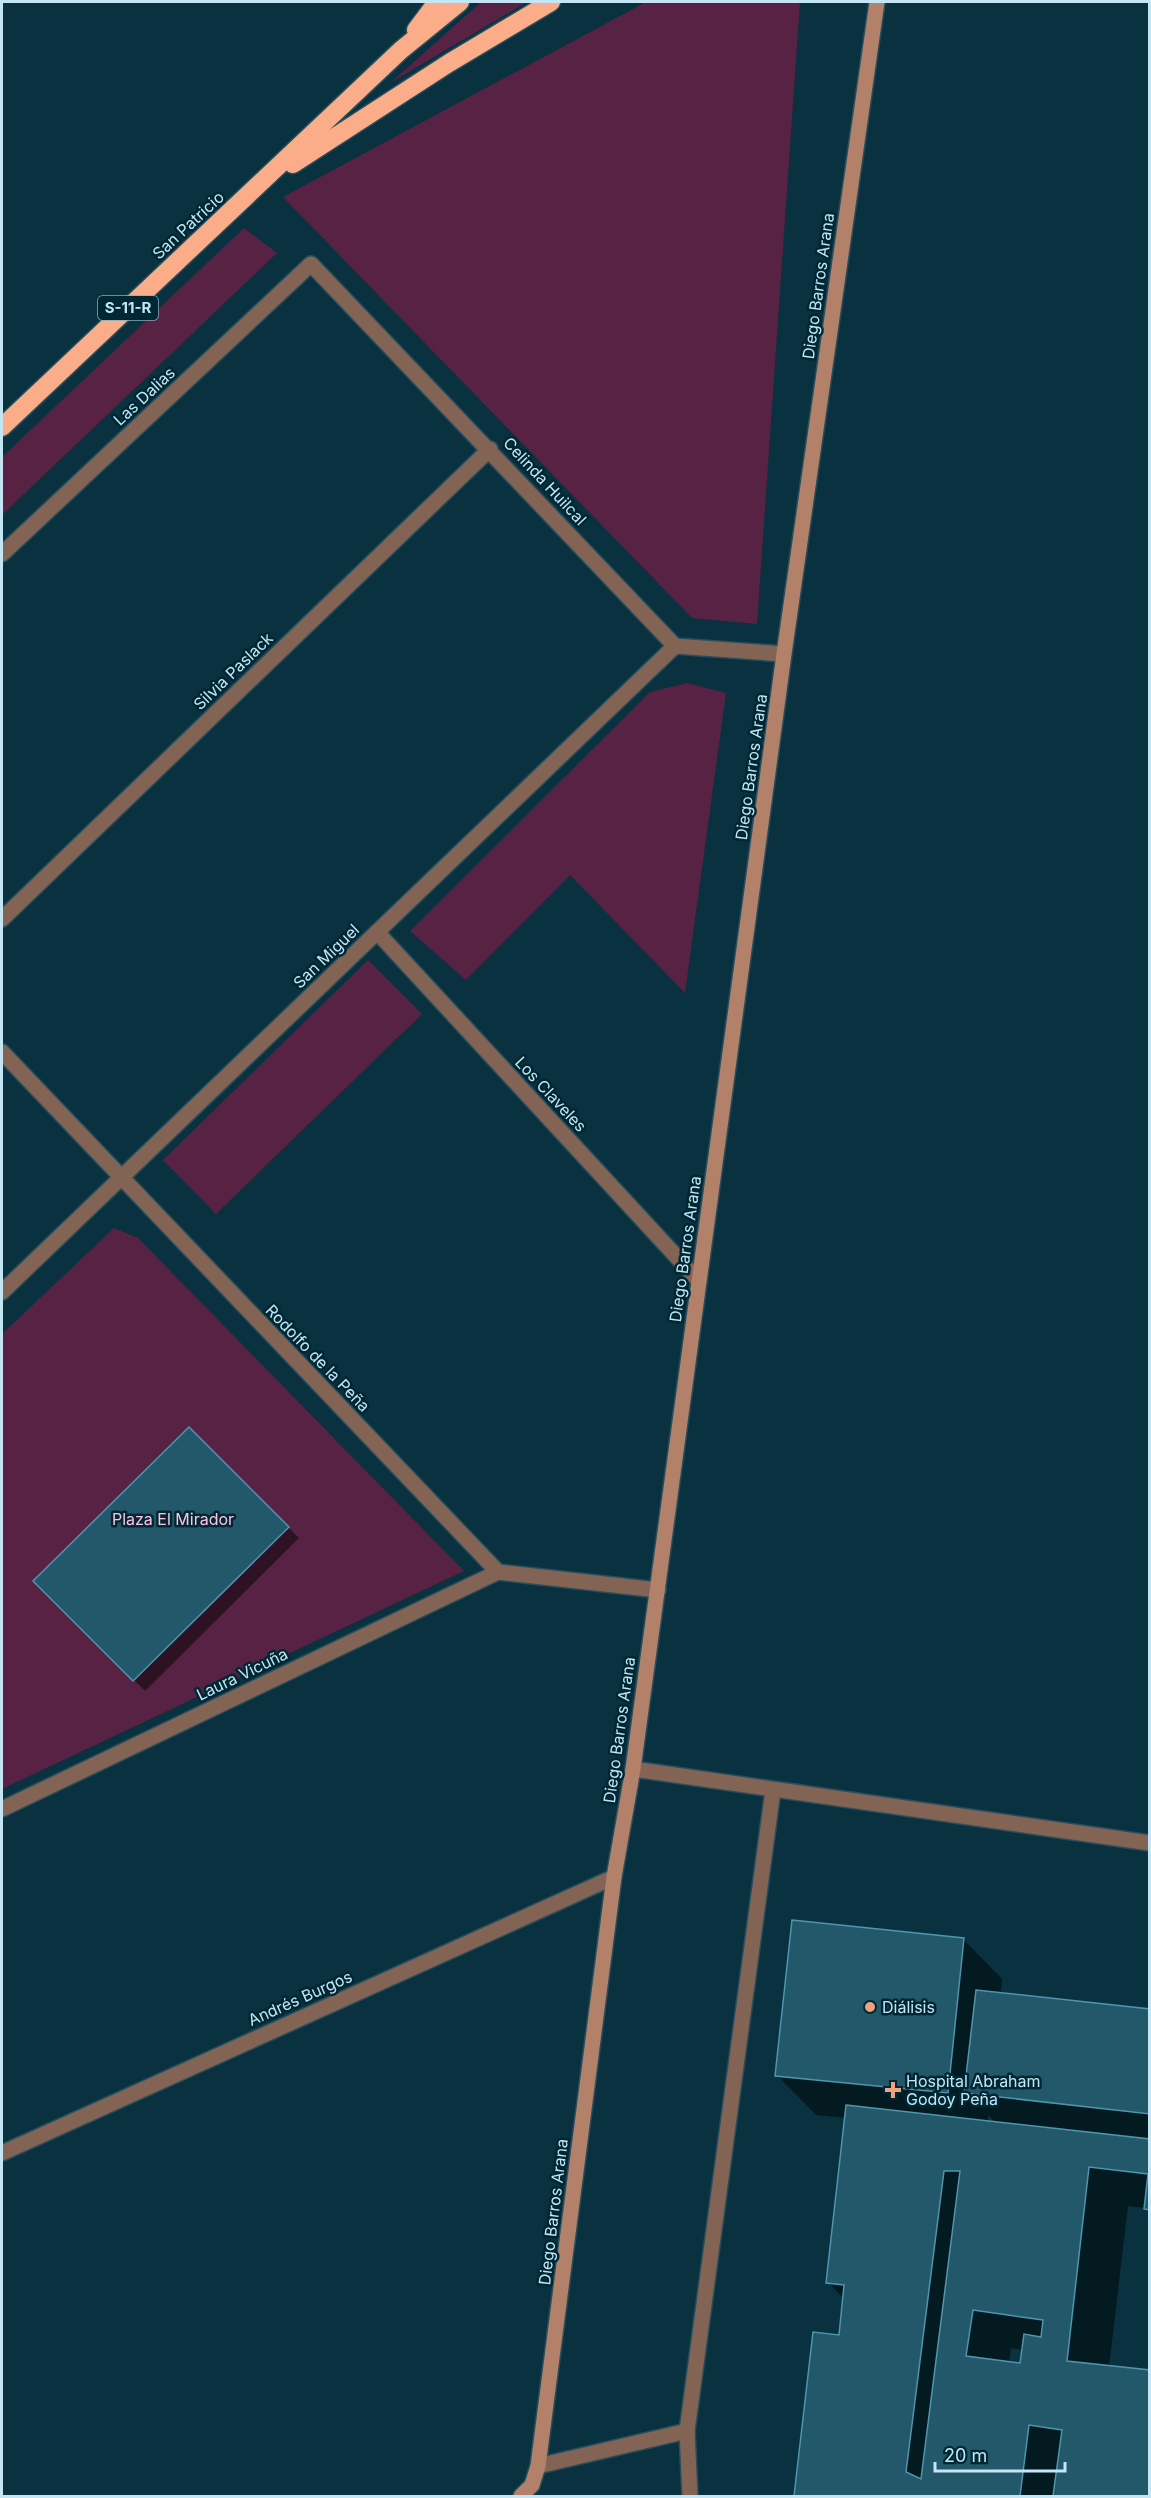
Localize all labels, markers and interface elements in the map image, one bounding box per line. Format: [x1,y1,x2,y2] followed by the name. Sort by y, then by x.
[148,187,228,263] street label: San Patricio
[798,212,838,360] street label: Diego Barros Arana
[98,296,158,320] road number: S-11-R
[109,363,179,429] street label: Las Dalias
[499,433,591,529] street label: Celinda Huilcal
[189,628,277,714] street label: Silvia Paslack
[731,693,771,841] street label: Diego Barros Arana
[289,920,363,992] street label: San Miguel
[511,1052,591,1136] street label: Los Claveles
[665,1175,705,1323] street label: Diego Barros Arana
[262,1300,374,1416] street label: Rodolfo de la Peña
[112,1509,234,1529] park label: Plaza El Mirador
[193,1643,291,1705] street label: Laura Vicuña
[599,1656,639,1804] street label: Diego Barros Arana
[245,1966,355,2030] street label: Andrés Burgos
[882,1997,935,2017] place label: Diálisis
[863,2000,877,2014] marker: Diálisis
[906,2071,1041,2109] place label: Hospital Abraham Godoy Peña
[884,2081,902,2099] marker: Hospital Abraham Godoy Peña
[534,2138,572,2286] street label: Diego Barros Arana
[935,2435,1066,2473] scale bar
[944,2445,987,2466] text: 20 m

